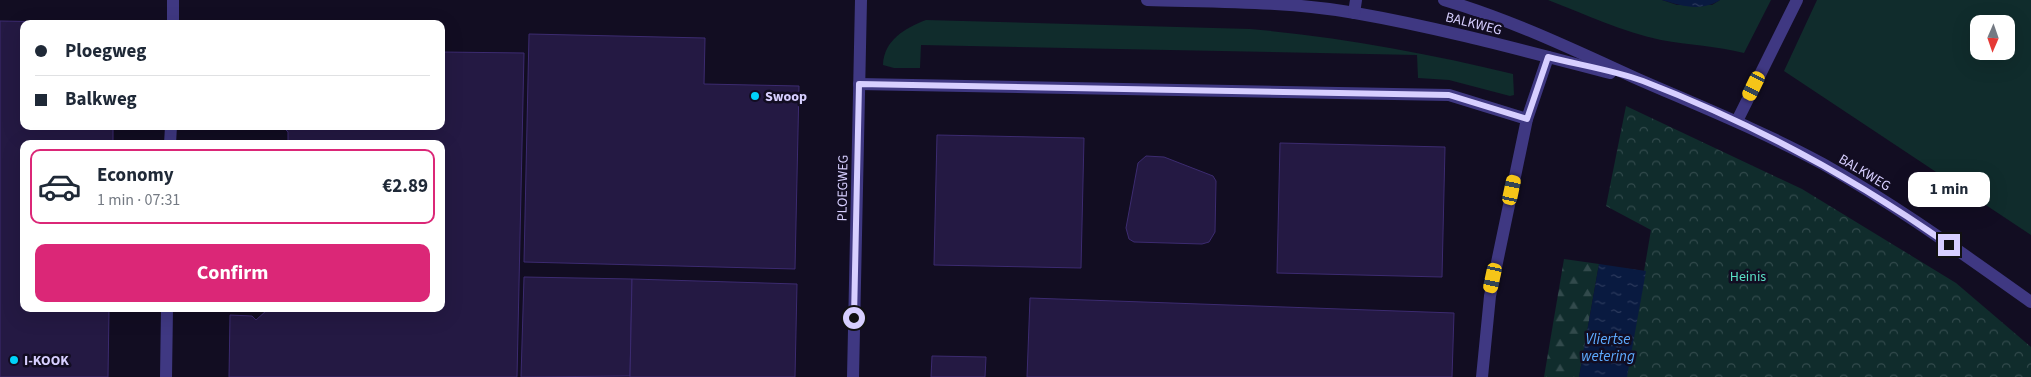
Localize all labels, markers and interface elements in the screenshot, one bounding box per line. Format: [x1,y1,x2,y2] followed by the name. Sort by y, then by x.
[1443,7,1504,41] street label: BALKWEG
[1970,15,2015,60] north arrow
[1970,15,2015,60] map controls
[65,38,146,65] text: Ploegweg
[1740,69,1767,103] car
[65,86,137,113] text: Balkweg
[765,87,807,107] place label: Swoop
[749,90,761,102] marker: Swoop
[1835,149,1894,196] street label: BALKWEG
[832,155,854,222] street label: PLOEGWEG
[97,162,174,189] text: Economy
[37,164,82,209] icon: car
[1908,172,1990,208] callout: 1 min
[382,173,428,200] text: €2.89
[1501,174,1522,206] car
[1930,178,1968,200] text: 1 min
[97,189,180,211] text: 1 min · 07:31
[1938,234,1960,256] route end
[35,244,430,302] button: Confirm
[1482,262,1503,294] car
[1730,267,1766,287] park label: Heinis
[843,307,865,329] route start
[1581,329,1635,367] water label: Vliertse wetering
[24,351,69,371] place label: I-KOOK
[8,354,20,366] marker: I-KOOK

